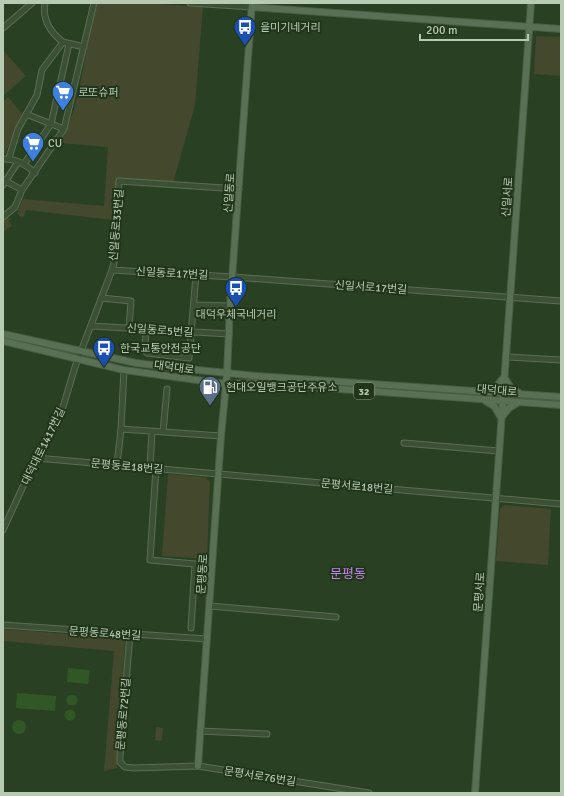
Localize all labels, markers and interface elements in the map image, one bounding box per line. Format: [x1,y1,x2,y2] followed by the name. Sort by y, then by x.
[232,14,258,47] bus stop icon: 을미기네거리
[420,16,528,42] scale bar
[260,21,321,34] place label: 을미기네거리
[426,23,458,38] text: 200 m
[50,79,76,112] supermarket icon: 로또슈퍼
[78,86,118,99] place label: 로또슈퍼
[20,130,46,163] supermarket icon: CU
[48,137,62,150] place label: CU
[222,172,237,214] street label: 신일동로
[500,176,515,218] street label: 신일서로
[107,188,126,262] street label: 신일동로33번길
[135,265,209,282] street label: 신일동로17번길
[223,275,249,308] bus stop icon: 대덕우체국네거리
[334,278,408,297] street label: 신일서로17번길
[196,308,276,321] place label: 대덕우체국네거리
[126,322,194,339] street label: 신일동로5번길
[91,335,117,368] bus stop icon: 한국교통안전공단
[120,342,201,355] place label: 한국교통안전공단
[153,358,195,377] street label: 대덕대로
[197,374,223,407] fuel station icon: 현대오일뱅크공단주유소
[226,381,337,394] place label: 현대오일뱅크공단주유소
[476,382,518,399] street label: 대덕대로
[354,383,374,399] road number: 32
[19,405,68,487] street label: 대덕대로1417번길
[90,457,164,476] street label: 문평동로18번길
[320,477,394,496] street label: 문평서로18번길
[195,553,210,595] street label: 문평동로
[330,566,366,582] district label: 문평동
[472,571,487,613] street label: 문평서로
[68,624,142,643] street label: 문평동로48번길
[114,677,133,751] street label: 문평동로72번길
[223,764,297,789] street label: 문평서로76번길

